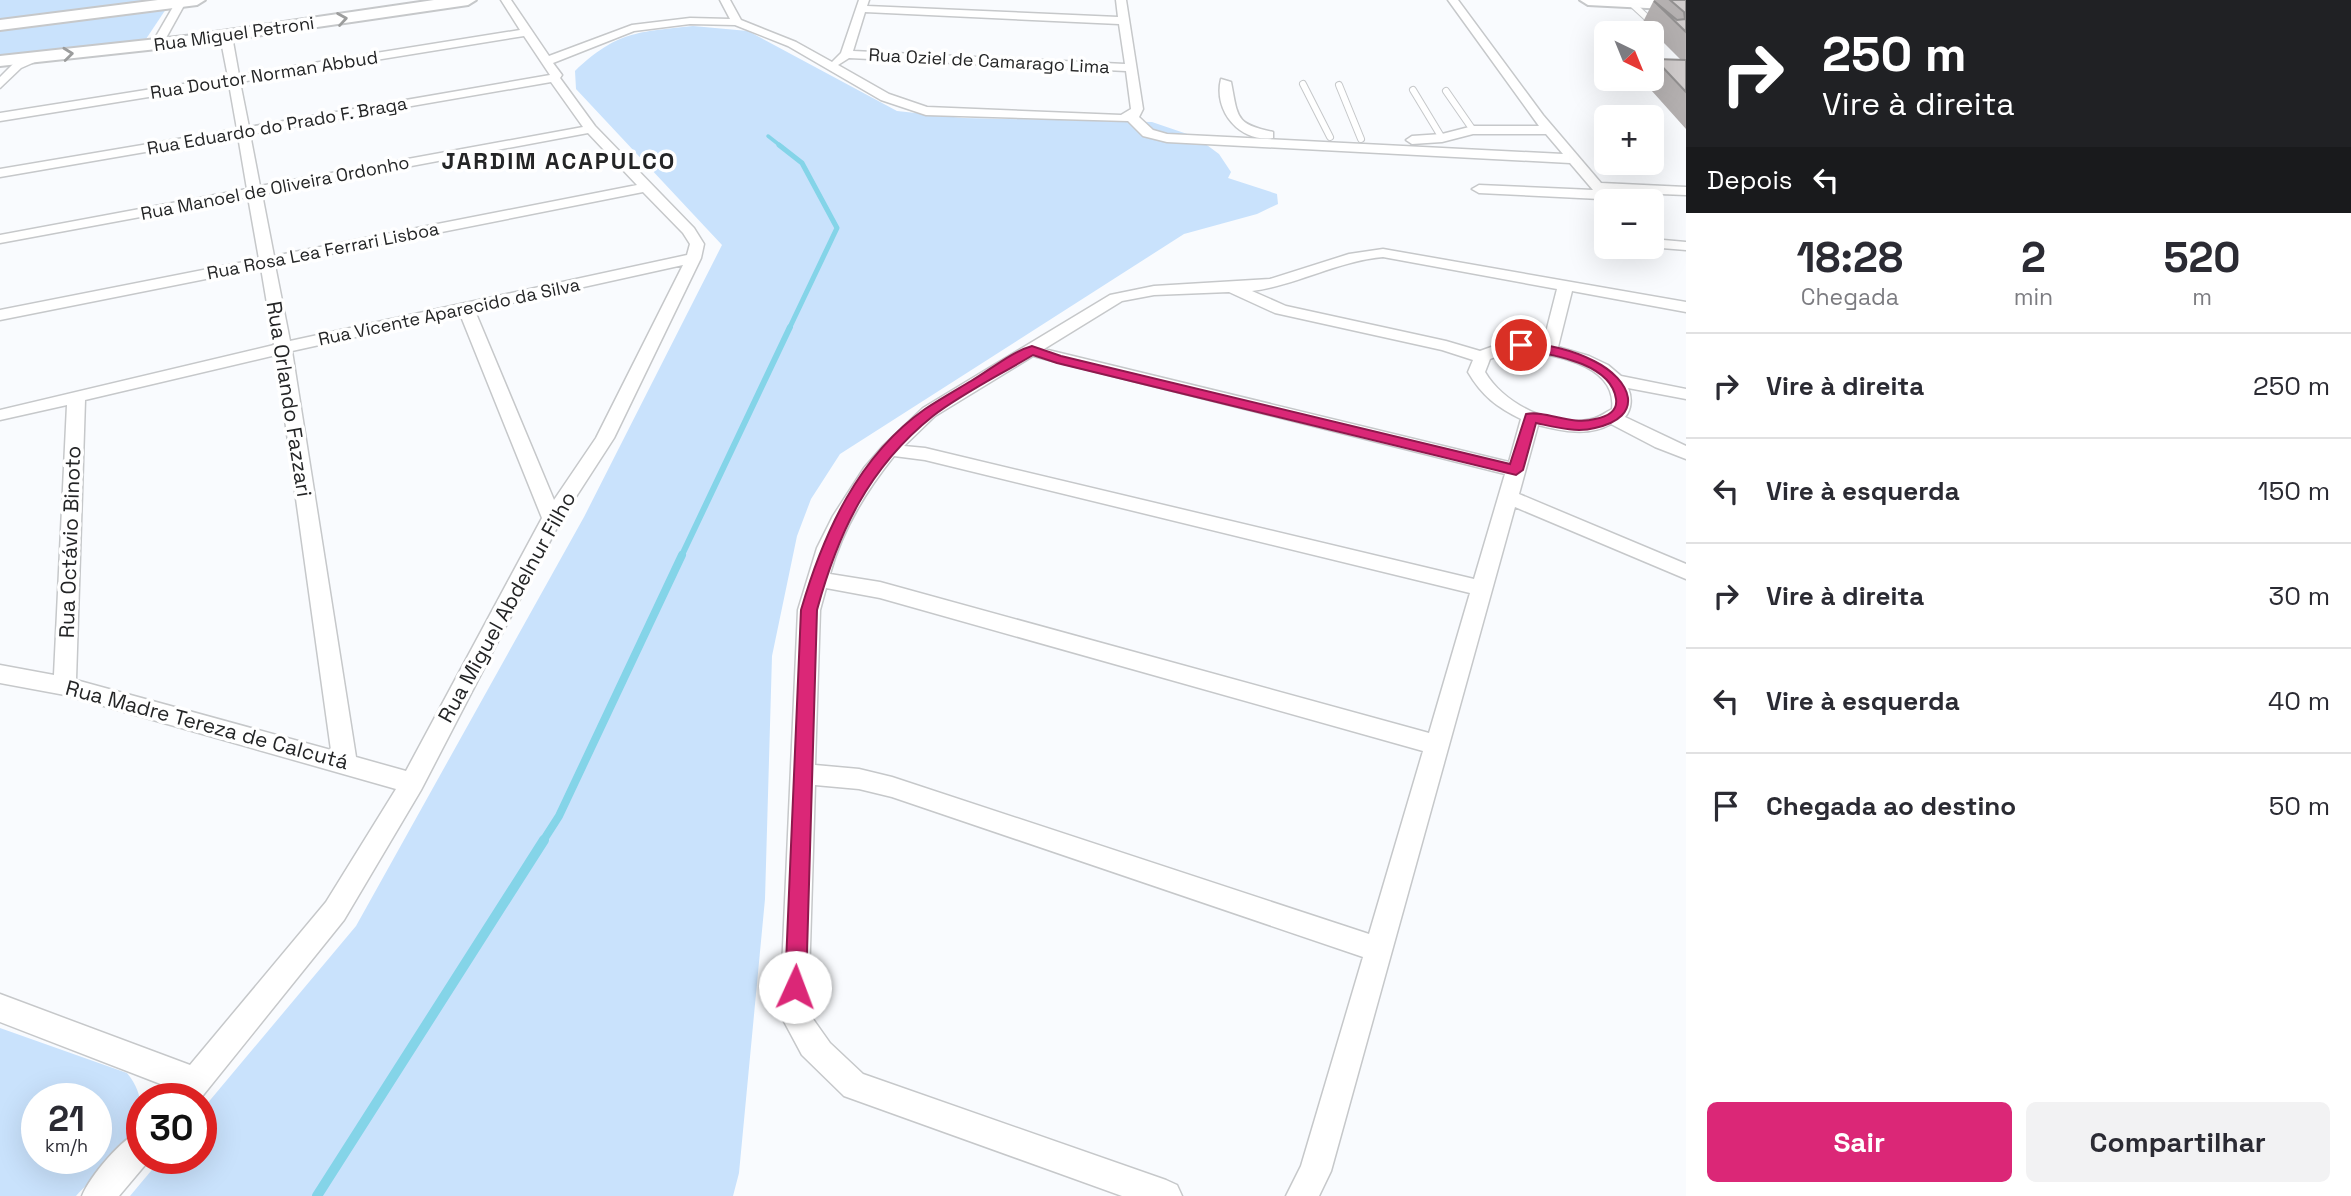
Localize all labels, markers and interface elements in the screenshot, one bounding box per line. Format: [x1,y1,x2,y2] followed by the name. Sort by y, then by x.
[152,11,316,56] street label: Rua Miguel Petroni
[336,12,348,27] one-way arrow
[1594,21,1664,91] north arrow
[1594,21,1664,259] map controls
[1822,23,1967,85] text: 250 m
[1707,28,1798,119] icon: right
[868,43,1110,78] street label: Rua Oziel de Camarago Lima
[148,45,379,104] street label: Rua Doutor Norman Abbud
[62,47,74,62] one-way arrow
[1822,84,2015,124] text: Vire à direita
[145,91,409,160] street label: Rua Eduardo do Prado F. Braga
[1594,105,1664,175] button: +
[442,146,676,176] district label: JARDIM ACAPULCO
[139,150,411,225] street label: Rua Manoel de Oliveira Ordonho
[1807,161,1845,199] icon: left
[1707,163,1793,197] text: Depois
[1594,189,1664,259] button: −
[205,217,441,284] street label: Rua Rosa Lea Ferrari Lisboa
[1796,231,1903,284] text: 18:28
[2021,231,2046,284] text: 2
[2164,231,2241,284] text: 520
[316,273,582,351] street label: Rua Vicente Aparecido da Silva
[1801,282,1899,312] text: Chegada
[2014,282,2053,312] text: min
[2192,282,2212,312] text: m
[261,299,318,499] street label: Rua Orlando Fazzari
[1491,315,1551,375] pin
[1502,326,1540,364] icon: arrive
[1707,367,1745,405] icon: right
[1766,369,1924,403] text: Vire à direita
[2253,369,2330,403] text: 250 m
[53,445,86,639] street label: Rua Octávio Binoto
[1707,472,1745,510] icon: left
[1766,474,1960,508] text: Vire à esquerda
[2258,474,2330,508] text: 150 m
[432,486,581,727] street label: Rua Miguel Abdelnur Filho
[1707,577,1745,615] icon: right
[1766,579,1924,613] text: Vire à direita
[2269,579,2330,613] text: 30 m
[63,674,351,775] street label: Rua Madre Tereza de Calcutá
[1707,682,1745,720] icon: left
[1766,684,1960,718] text: Vire à esquerda
[2268,684,2330,718] text: 40 m
[1707,787,1745,825] icon: arrive
[1766,789,2016,823] text: Chegada ao destino
[2269,789,2330,823] text: 50 m
[758,950,832,1024] position arrow
[126,1083,217,1174] speed limit sign: 30
[48,1097,85,1141] text: 21
[1707,1102,2012,1182] button: Sair
[2026,1102,2330,1182] button: Compartilhar
[45,1134,88,1157] text: km/h

